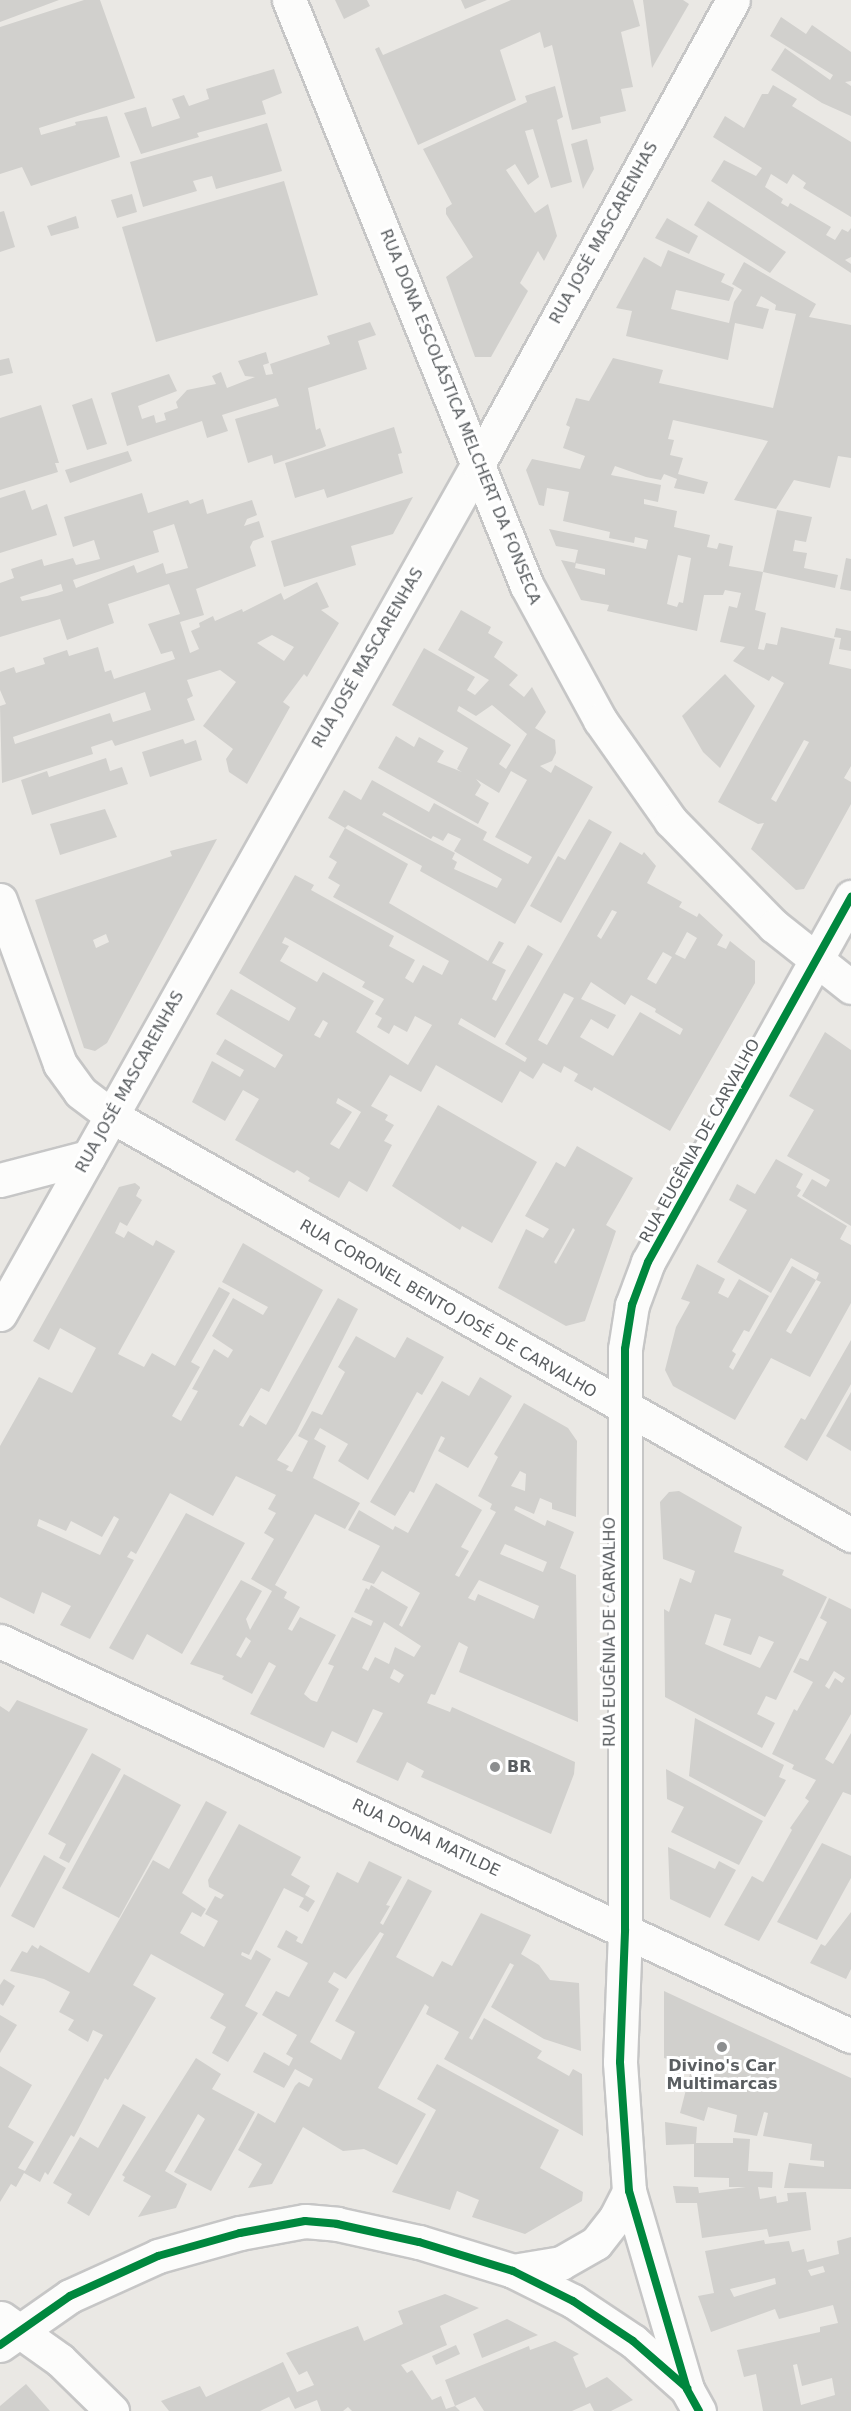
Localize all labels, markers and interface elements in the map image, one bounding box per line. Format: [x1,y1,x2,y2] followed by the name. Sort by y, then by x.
[546,139,662,327] street label: RUA JOSÉ MASCARENHAS
[376,227,544,607] street label: RUA DONA ESCOLÁSTICA MELCHERT DA FONSECA
[308,564,428,752] street label: RUA JOSÉ MASCARENHAS
[72,988,188,1176] street label: RUA JOSÉ MASCARENHAS
[636,1036,764,1246] street label: RUA EUGÊNIA DE CARVALHO
[296,1216,600,1402] street label: RUA CORONEL BENTO JOSÉ DE CARVALHO
[600,1517,620,1747] street label: RUA EUGÊNIA DE CARVALHO
[507,1757,532,1777] place label: BR
[488,1760,502,1774] marker: BR
[349,1795,503,1881] street label: RUA DONA MATILDE
[715,2040,729,2054] marker: Divino's Car Multimarcas
[666,2056,778,2094] place label: Divino's Car Multimarcas

